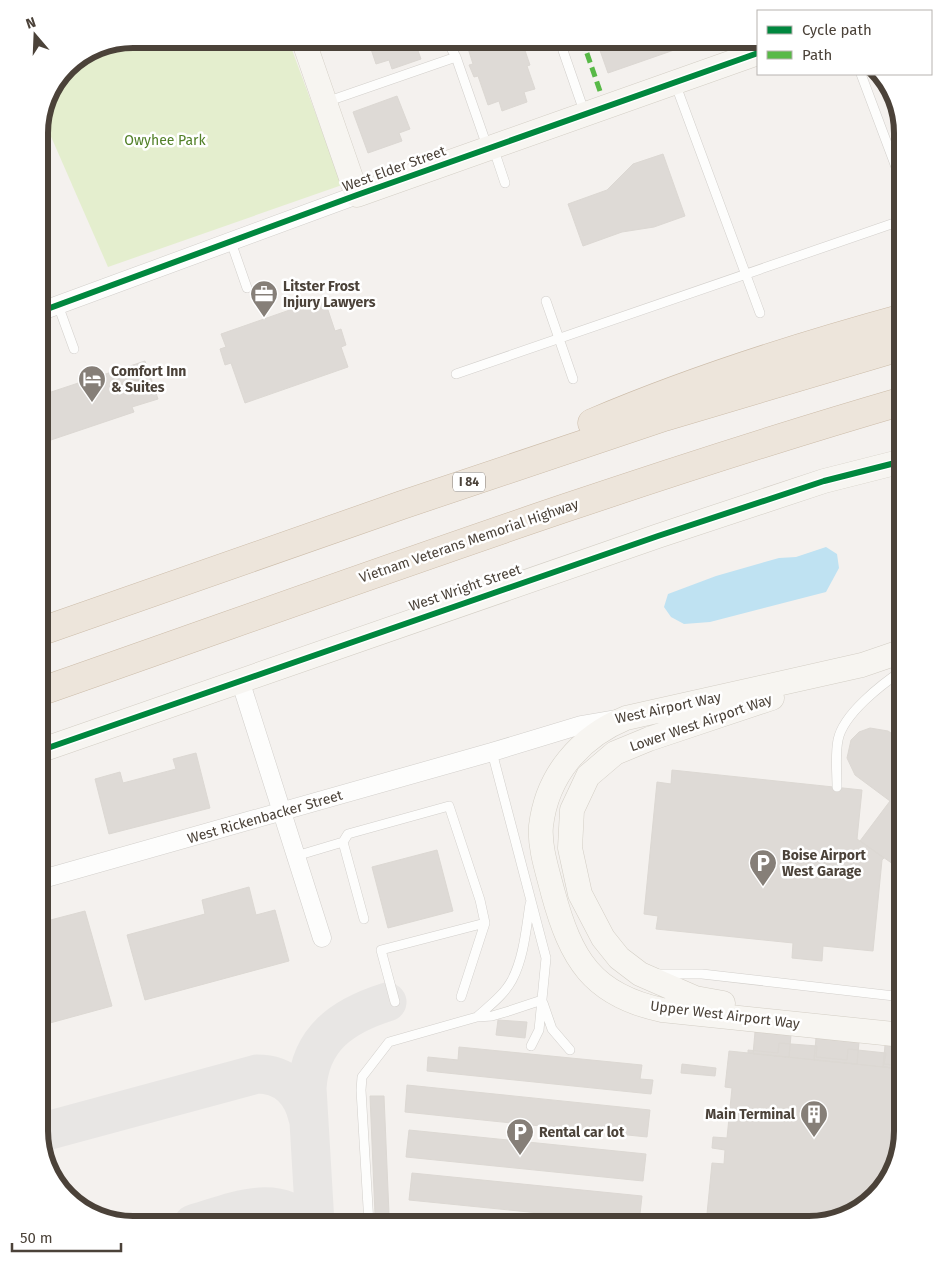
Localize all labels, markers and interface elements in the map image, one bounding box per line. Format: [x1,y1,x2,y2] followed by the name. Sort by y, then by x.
[10,10,60,60] north arrow
[757,10,932,75] legend
[24,14,38,33] text: N
[802,21,872,39] text: Cycle path
[802,46,832,64] text: Path
[124,132,206,149] park label: Owyhee Park
[340,142,449,196] street label: West Elder Street
[283,278,376,311] place label: Litster Frost Injury Lawyers
[249,279,279,318] office icon: Litster Frost Injury Lawyers
[111,363,186,396] place label: Comfort Inn & Suites
[77,364,107,403] hotel icon: Comfort Inn & Suites
[453,472,485,492] road number: I 84
[357,495,581,587] street label: Vietnam Veterans Memorial Highway
[407,561,524,615] street label: West Wright Street
[613,688,723,728] street label: West Airport Way
[628,691,775,755] street label: Lower West Airport Way
[185,786,345,847] street label: West Rickenbacker Street
[782,847,867,880] place label: Boise Airport West Garage
[748,848,778,887] parking icon: Boise Airport West Garage
[649,997,801,1033] street label: Upper West Airport Way
[799,1099,829,1138] building icon: Main Terminal
[705,1106,796,1123] place label: Main Terminal
[505,1117,535,1156] parking icon: Rental car lot
[539,1124,625,1141] place label: Rental car lot
[12,1220,121,1252] scale bar
[20,1229,53,1247] text: 50 m

